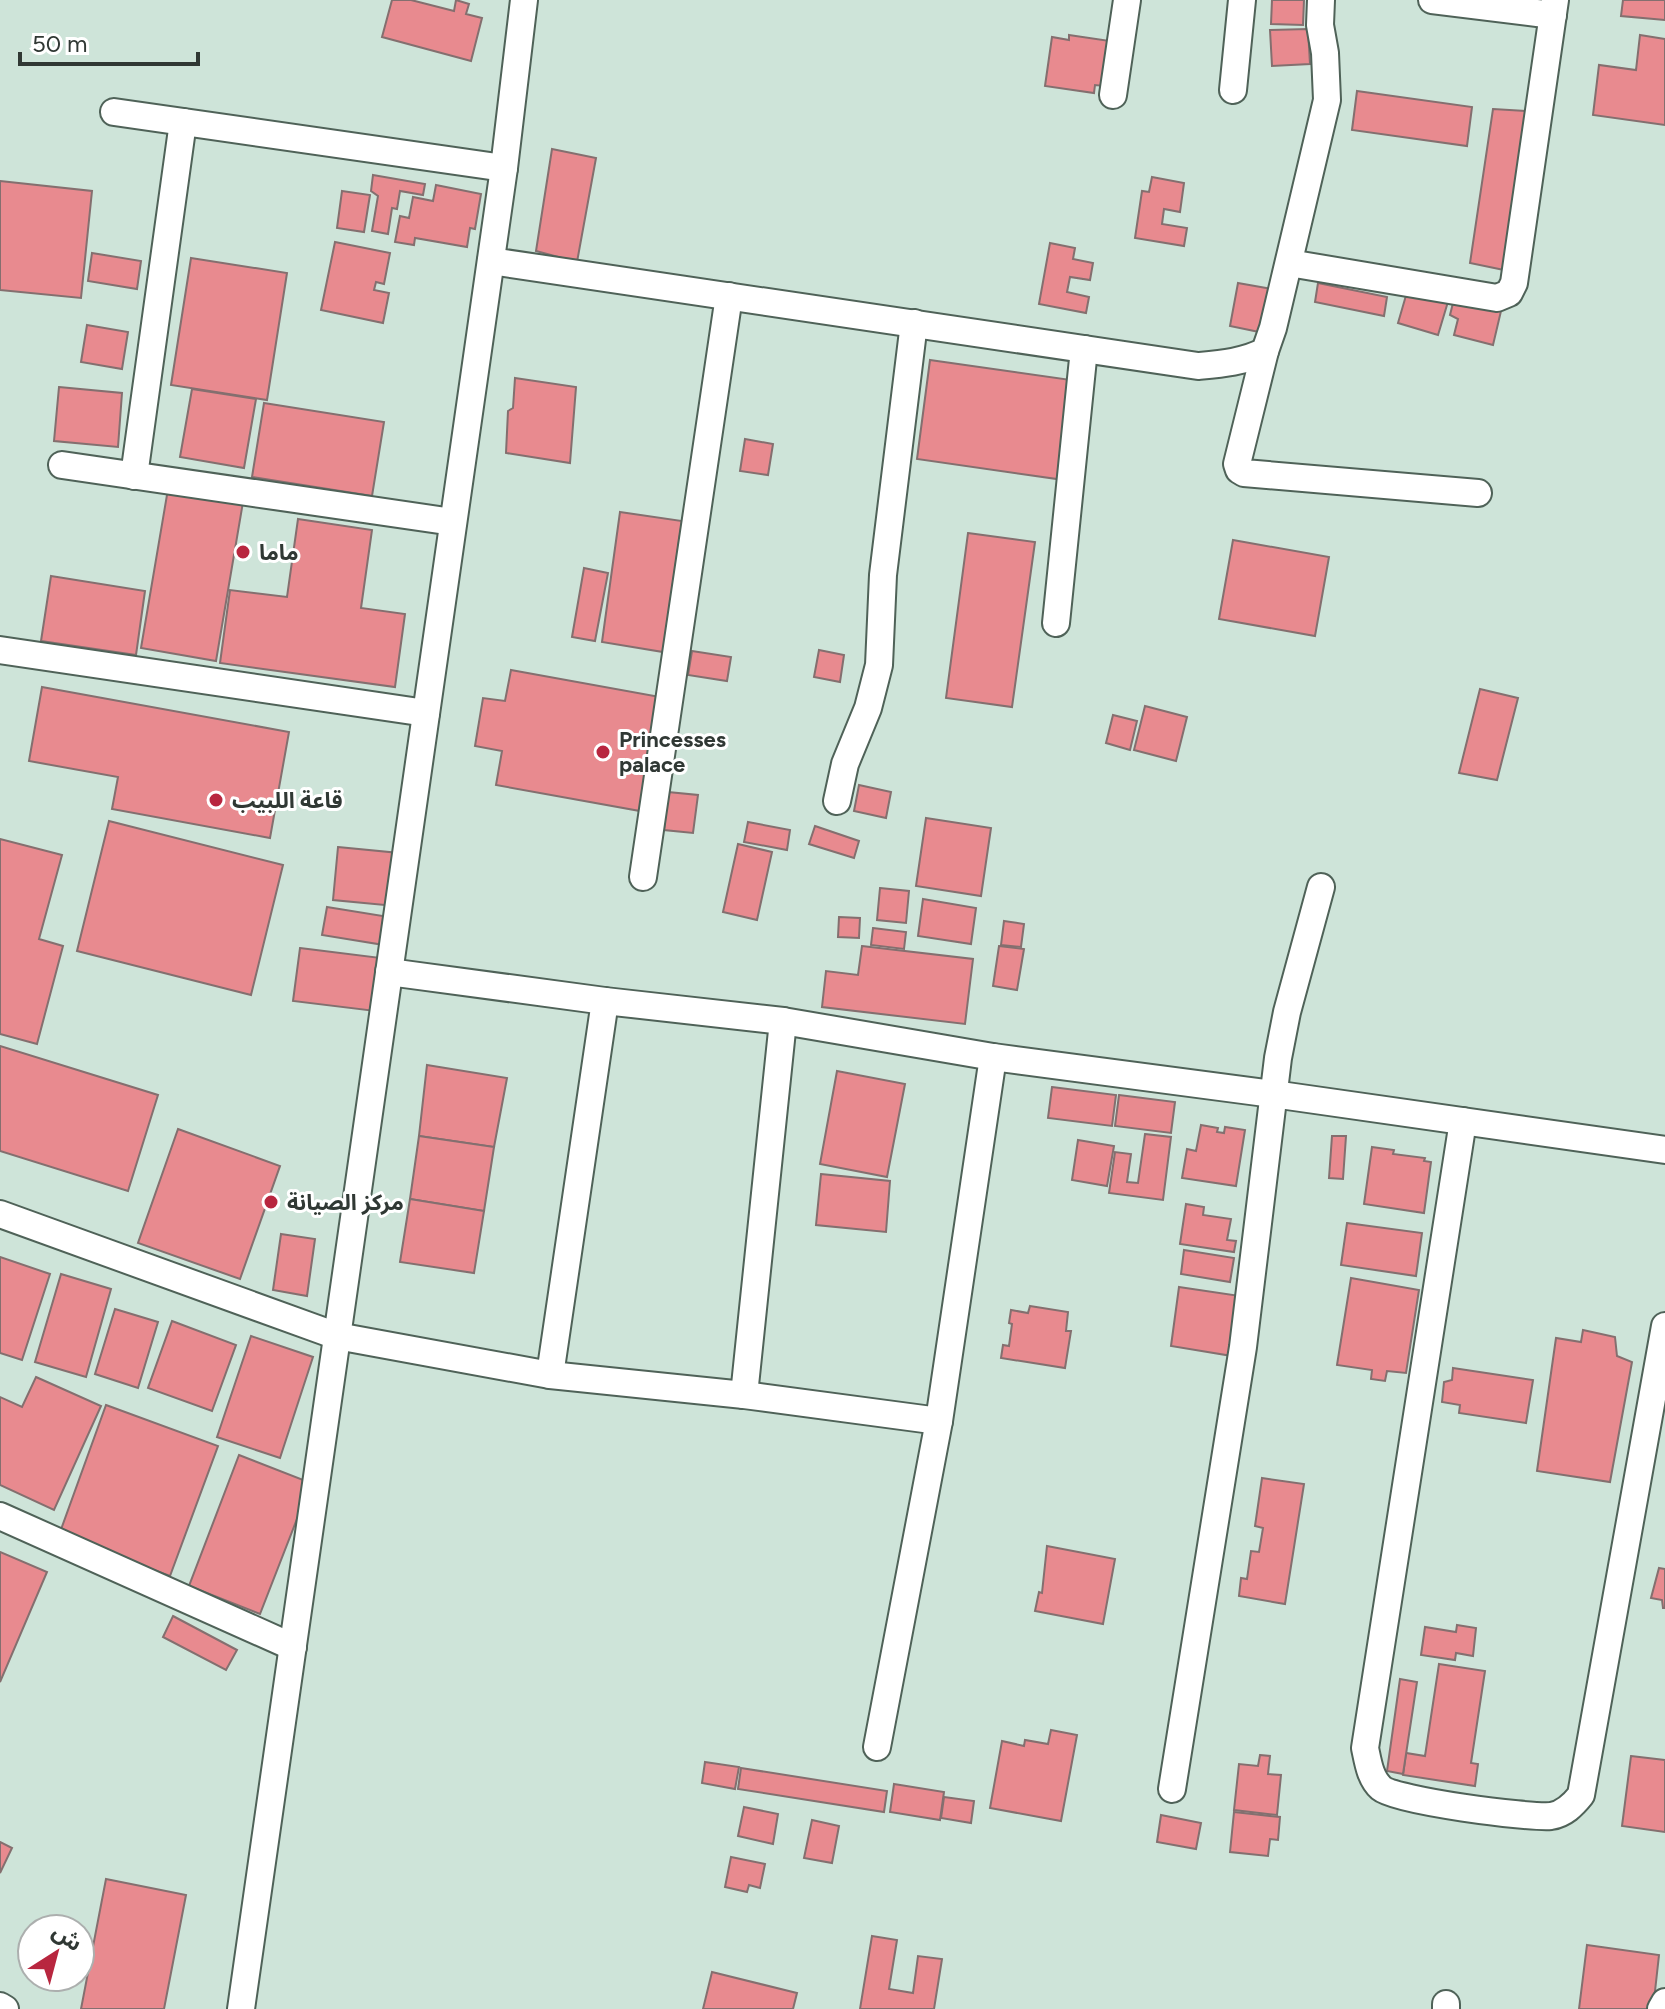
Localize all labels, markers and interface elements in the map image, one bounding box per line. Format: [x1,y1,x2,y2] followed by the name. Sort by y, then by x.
[20,16,198,66] scale bar
[32,29,88,58] text: 50 m
[259,539,299,566] place label: ماما
[234,543,252,561] marker: ماما
[619,726,726,778] place label: Princesses palace
[594,743,612,761] marker: Princesses palace
[232,787,343,814] place label: قاعة اللبيب
[207,791,225,809] marker: قاعة اللبيب
[287,1189,404,1216] place label: مركز الصيانة
[262,1193,280,1211] marker: مركز الصيانة
[16,1913,96,1993] north arrow
[47,1917,88,1957] text: ش

